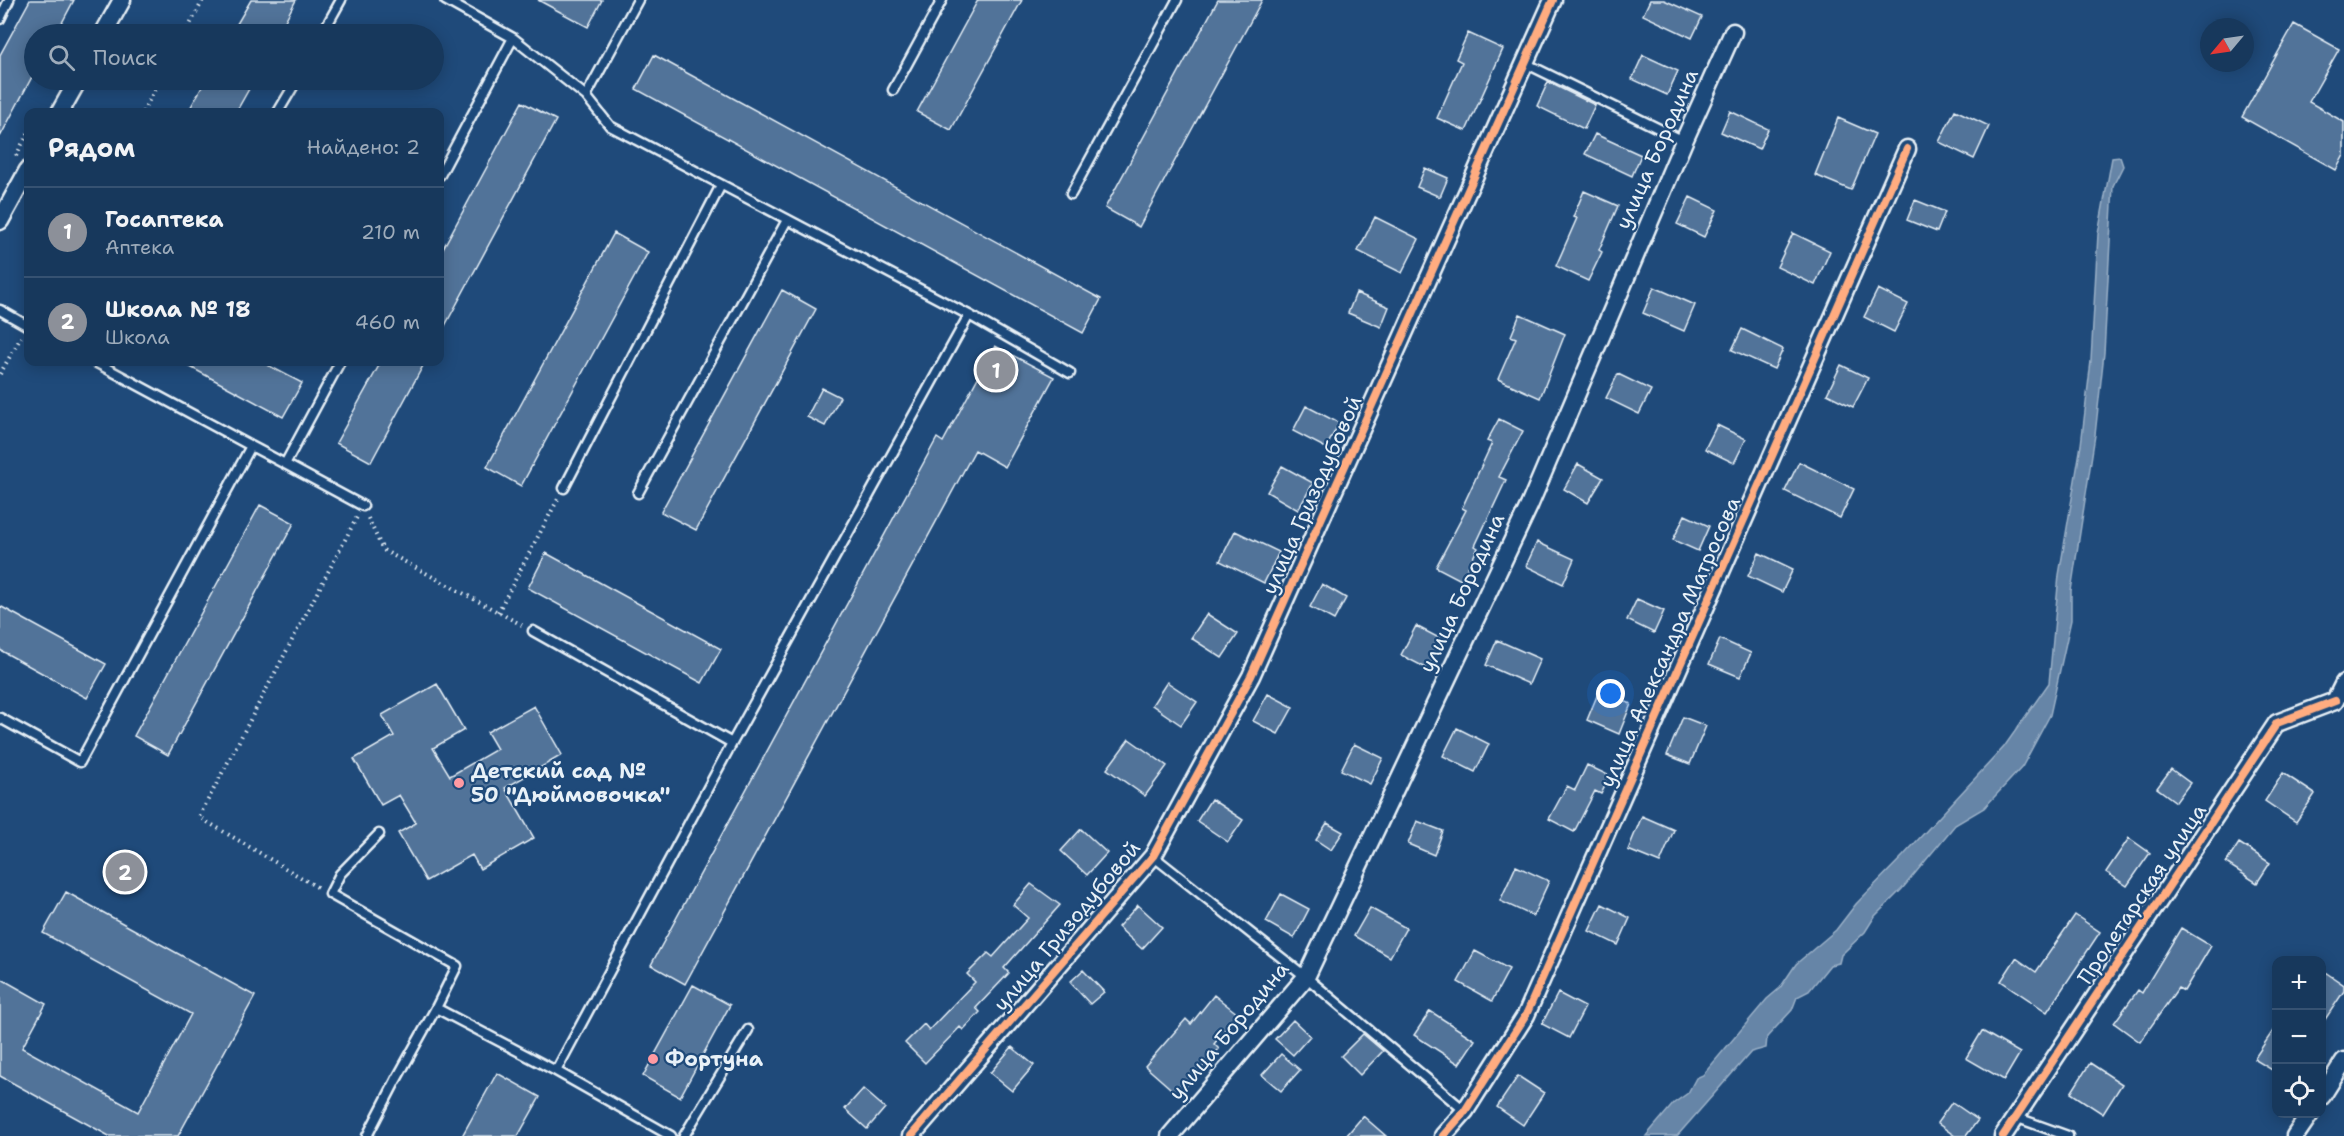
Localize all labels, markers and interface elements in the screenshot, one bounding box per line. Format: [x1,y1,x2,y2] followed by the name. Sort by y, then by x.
[2200,18,2254,72] north arrow
[24,24,444,90] search box
[45,41,78,74] icon: search
[93,43,157,72] text: Поиск
[1609,64,1705,234] street label: улица Бородина
[48,130,135,165] text: Рядом
[307,134,420,160] text: Найдено: 2
[105,205,224,234] text: Госаптека
[63,219,72,245] text: 1
[361,219,420,245] text: 210 m
[105,234,174,260] text: Аптека
[105,295,251,324] text: Школа № 18
[61,309,75,335] text: 2
[355,309,420,335] text: 460 m
[105,324,170,350] text: Школа
[976,348,1016,392] pin: 1
[1256,391,1369,599] street label: улица Гризодубовой
[1593,492,1747,792] street label: улица Александра Матросова
[1413,509,1511,677] street label: улица Бородина
[1596,679,1625,708] your location
[471,757,670,809] place label: Детский сад № 50 "Дюймовочка"
[452,776,466,790] marker: Детский сад № 50 "Дюймовочка"
[2071,798,2213,990] street label: Пролетарская улица
[987,835,1147,1017] street label: улица Гризодубовой
[106,850,144,894] pin: 2
[1163,956,1295,1106] street label: улица Бородина
[2272,956,2326,1118] map controls
[2272,956,2326,1010] button: +
[2272,1010,2326,1064] button: −
[665,1045,764,1073] place label: Фортуна
[646,1052,660,1066] marker: Фортуна
[2272,1064,2326,1118] button: locate

